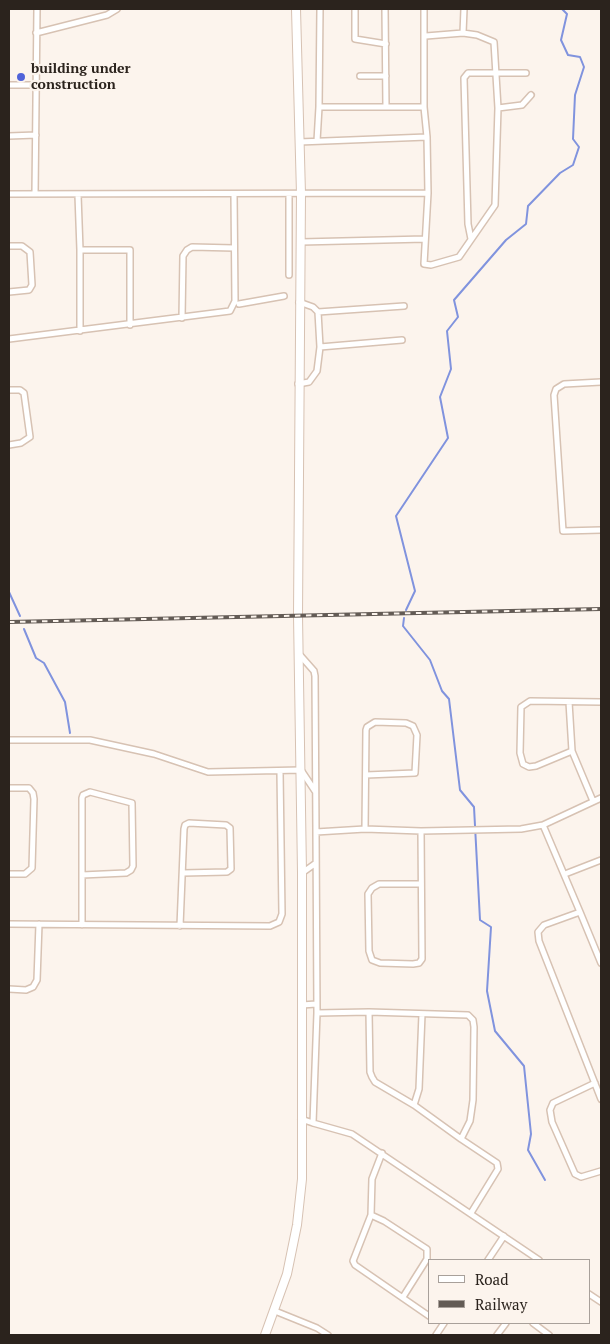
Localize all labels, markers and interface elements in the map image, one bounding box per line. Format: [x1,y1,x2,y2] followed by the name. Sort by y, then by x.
[31,61,131,94] place label: building under construction
[15,71,27,83] marker: building under construction
[428,1259,590,1324] legend
[475,1269,508,1289] text: Road
[475,1294,527,1314] text: Railway

